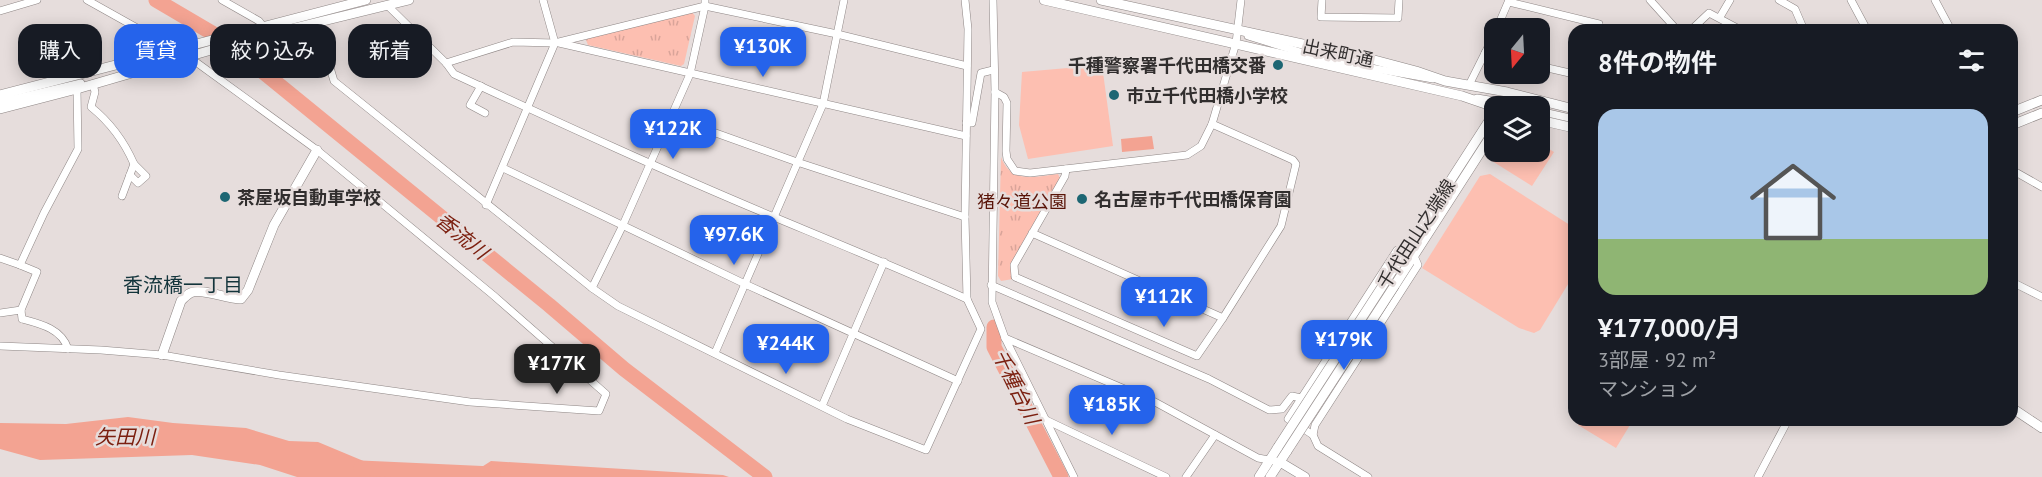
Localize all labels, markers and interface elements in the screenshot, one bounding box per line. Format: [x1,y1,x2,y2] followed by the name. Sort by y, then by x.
[1484,18,1550,84] north arrow
[1484,18,1550,162] map controls
[18,24,102,78] chip: 購入
[114,24,198,78] chip: 賃貸
[210,24,336,78] chip: 絞り込み
[348,24,432,78] chip: 新着
[721,27,805,78] pin: ¥130K
[734,33,792,59] text: ¥130K
[1300,34,1376,72] street label: 出来町通
[1955,44,1988,77] icon: filters
[1598,46,1717,79] text: 8件の物件
[1068,54,1266,77] place label: 千種警察署千代田橋交番
[1271,58,1285,72] marker: 千種警察署千代田橋交番
[1126,84,1288,107] place label: 市立千代田橋小学校
[1107,88,1121,102] marker: 市立千代田橋小学校
[1484,96,1550,162] button: layers
[631,109,715,160] pin: ¥122K
[644,115,702,141] text: ¥122K
[1739,148,1847,256] icon: home
[1372,175,1460,293] street label: 千代田山之端線
[237,186,381,209] place label: 茶屋坂自動車学校
[1094,188,1292,211] place label: 名古屋市千代田橋保育園
[218,190,232,204] marker: 茶屋坂自動車学校
[977,190,1067,213] park label: 猪々道公園
[1075,192,1089,206] marker: 名古屋市千代田橋保育園
[431,207,495,266] water label: 香流川
[685,215,783,266] pin: ¥97.6K
[704,221,764,247] text: ¥97.6K
[123,272,243,298] district label: 香流橋一丁目
[1122,277,1206,328] pin: ¥112K
[1135,283,1193,309] text: ¥112K
[1598,311,1741,344] text: ¥177,000/月
[1302,320,1386,371] pin: ¥179K
[744,324,828,375] pin: ¥244K
[1315,326,1373,352] text: ¥179K
[757,330,815,356] text: ¥244K
[515,344,599,395] pin: ¥177K
[987,345,1046,430] water label: 千種台川
[1598,347,1716,373] text: 3部屋 · 92 m²
[528,350,586,376] text: ¥177K
[1598,376,1698,402] text: マンション
[1070,385,1154,436] pin: ¥185K
[1083,391,1141,417] text: ¥185K
[95,424,157,450] water label: 矢田川

